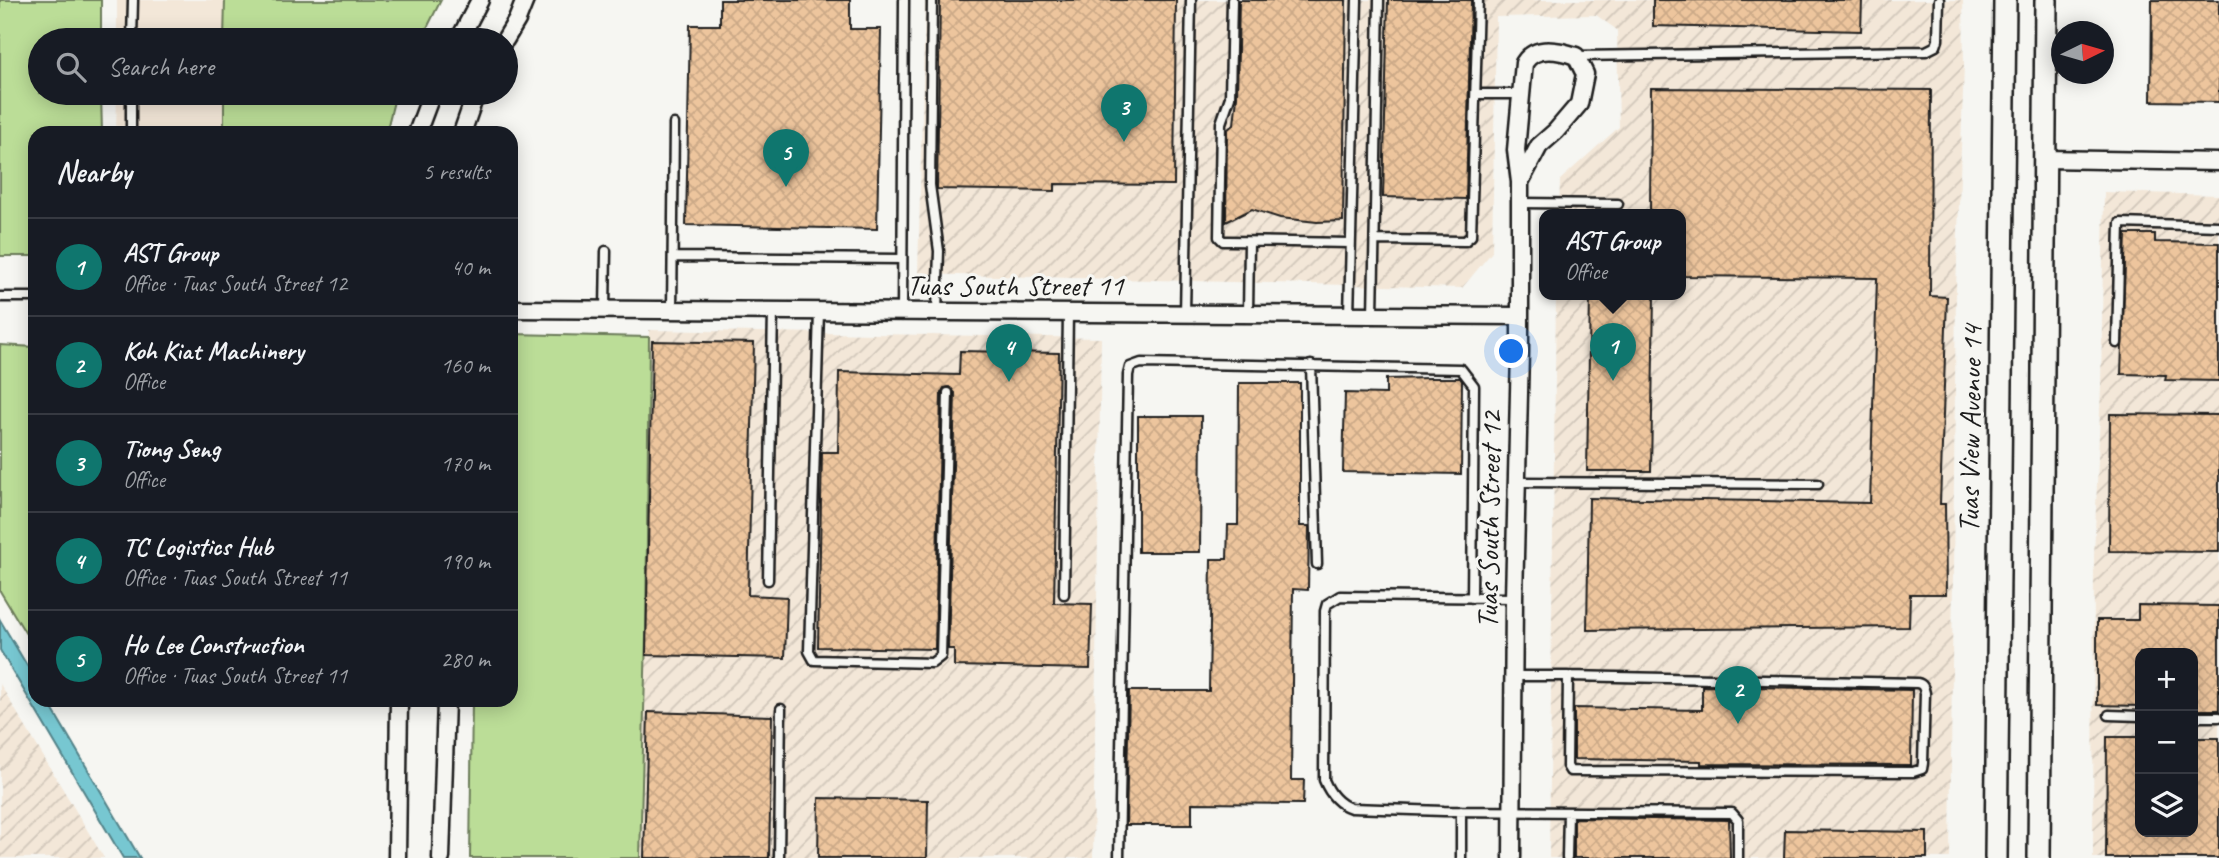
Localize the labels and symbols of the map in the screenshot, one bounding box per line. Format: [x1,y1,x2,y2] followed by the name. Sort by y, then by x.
[2051,21,2114,84] north arrow
[1101,84,1147,142] pin: 3
[763,129,809,187] pin: 5
[906,266,1125,304] street label: Tuas South Street 11
[1949,322,1991,533] street label: Tuas View Avenue 14
[1590,323,1636,381] pin: 1
[986,324,1032,382] pin: 4
[1494,334,1528,368] your location
[1468,409,1510,629] street label: Tuas South Street 12
[1715,666,1761,724] pin: 2

